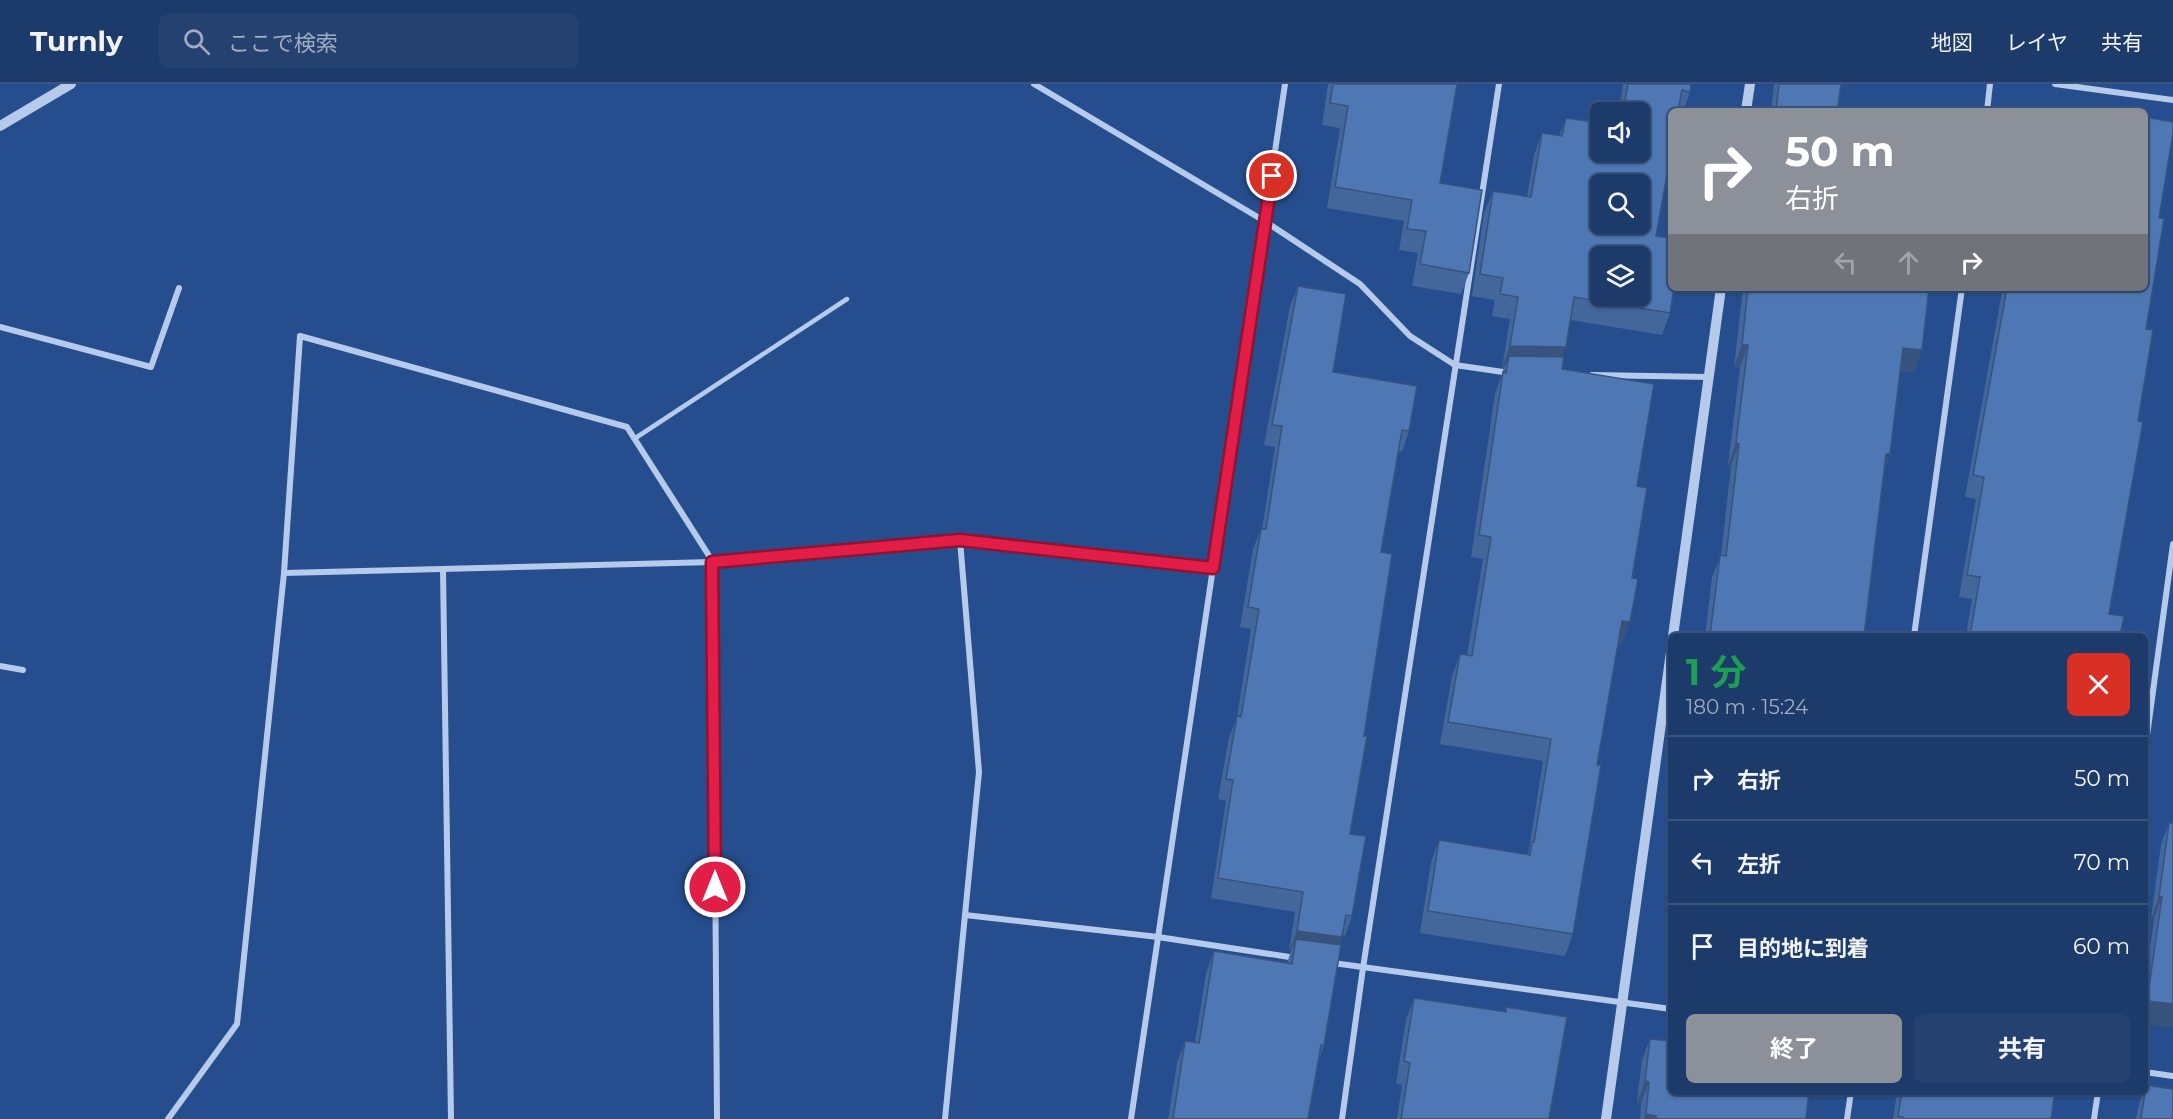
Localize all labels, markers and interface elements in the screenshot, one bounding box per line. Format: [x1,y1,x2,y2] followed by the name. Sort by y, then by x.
[159,14,579,68] search box
[30,24,123,58] text: Turnly
[180,25,213,58] icon: search
[228,30,338,57] text: ここで検索
[1931,30,1973,55] text: 地図
[2006,30,2068,55] text: レイヤ
[2101,30,2143,55] text: 共有
[1590,102,1650,306] map controls
[1590,102,1650,162] button: sound
[1785,125,1894,177] text: 50 m
[1686,132,1764,210] icon: right
[1246,150,1297,201] pin
[1255,159,1288,192] icon: arrive
[1590,174,1650,234] button: search
[1785,182,1839,215] text: 右折
[1590,246,1650,306] button: layers
[1829,246,1862,279] icon: left
[1892,246,1925,279] icon: ahead
[1955,246,1988,279] icon: right
[1686,650,1746,694] text: 1 分
[2067,653,2130,716] button: close
[1686,695,1808,719] text: 180 m · 15:24
[1686,762,1719,795] icon: right
[2074,765,2130,792] text: 50 m
[1737,767,1781,794] text: 右折
[1686,846,1719,879] icon: left
[2074,849,2130,876] text: 70 m
[1737,851,1781,878] text: 左折
[683,855,747,919] position arrow
[1686,930,1719,963] icon: arrive
[2073,933,2130,960] text: 60 m
[1737,935,1869,962] text: 目的地に到着
[1686,1014,1902,1083] button: 終了
[1914,1014,2130,1083] button: 共有

